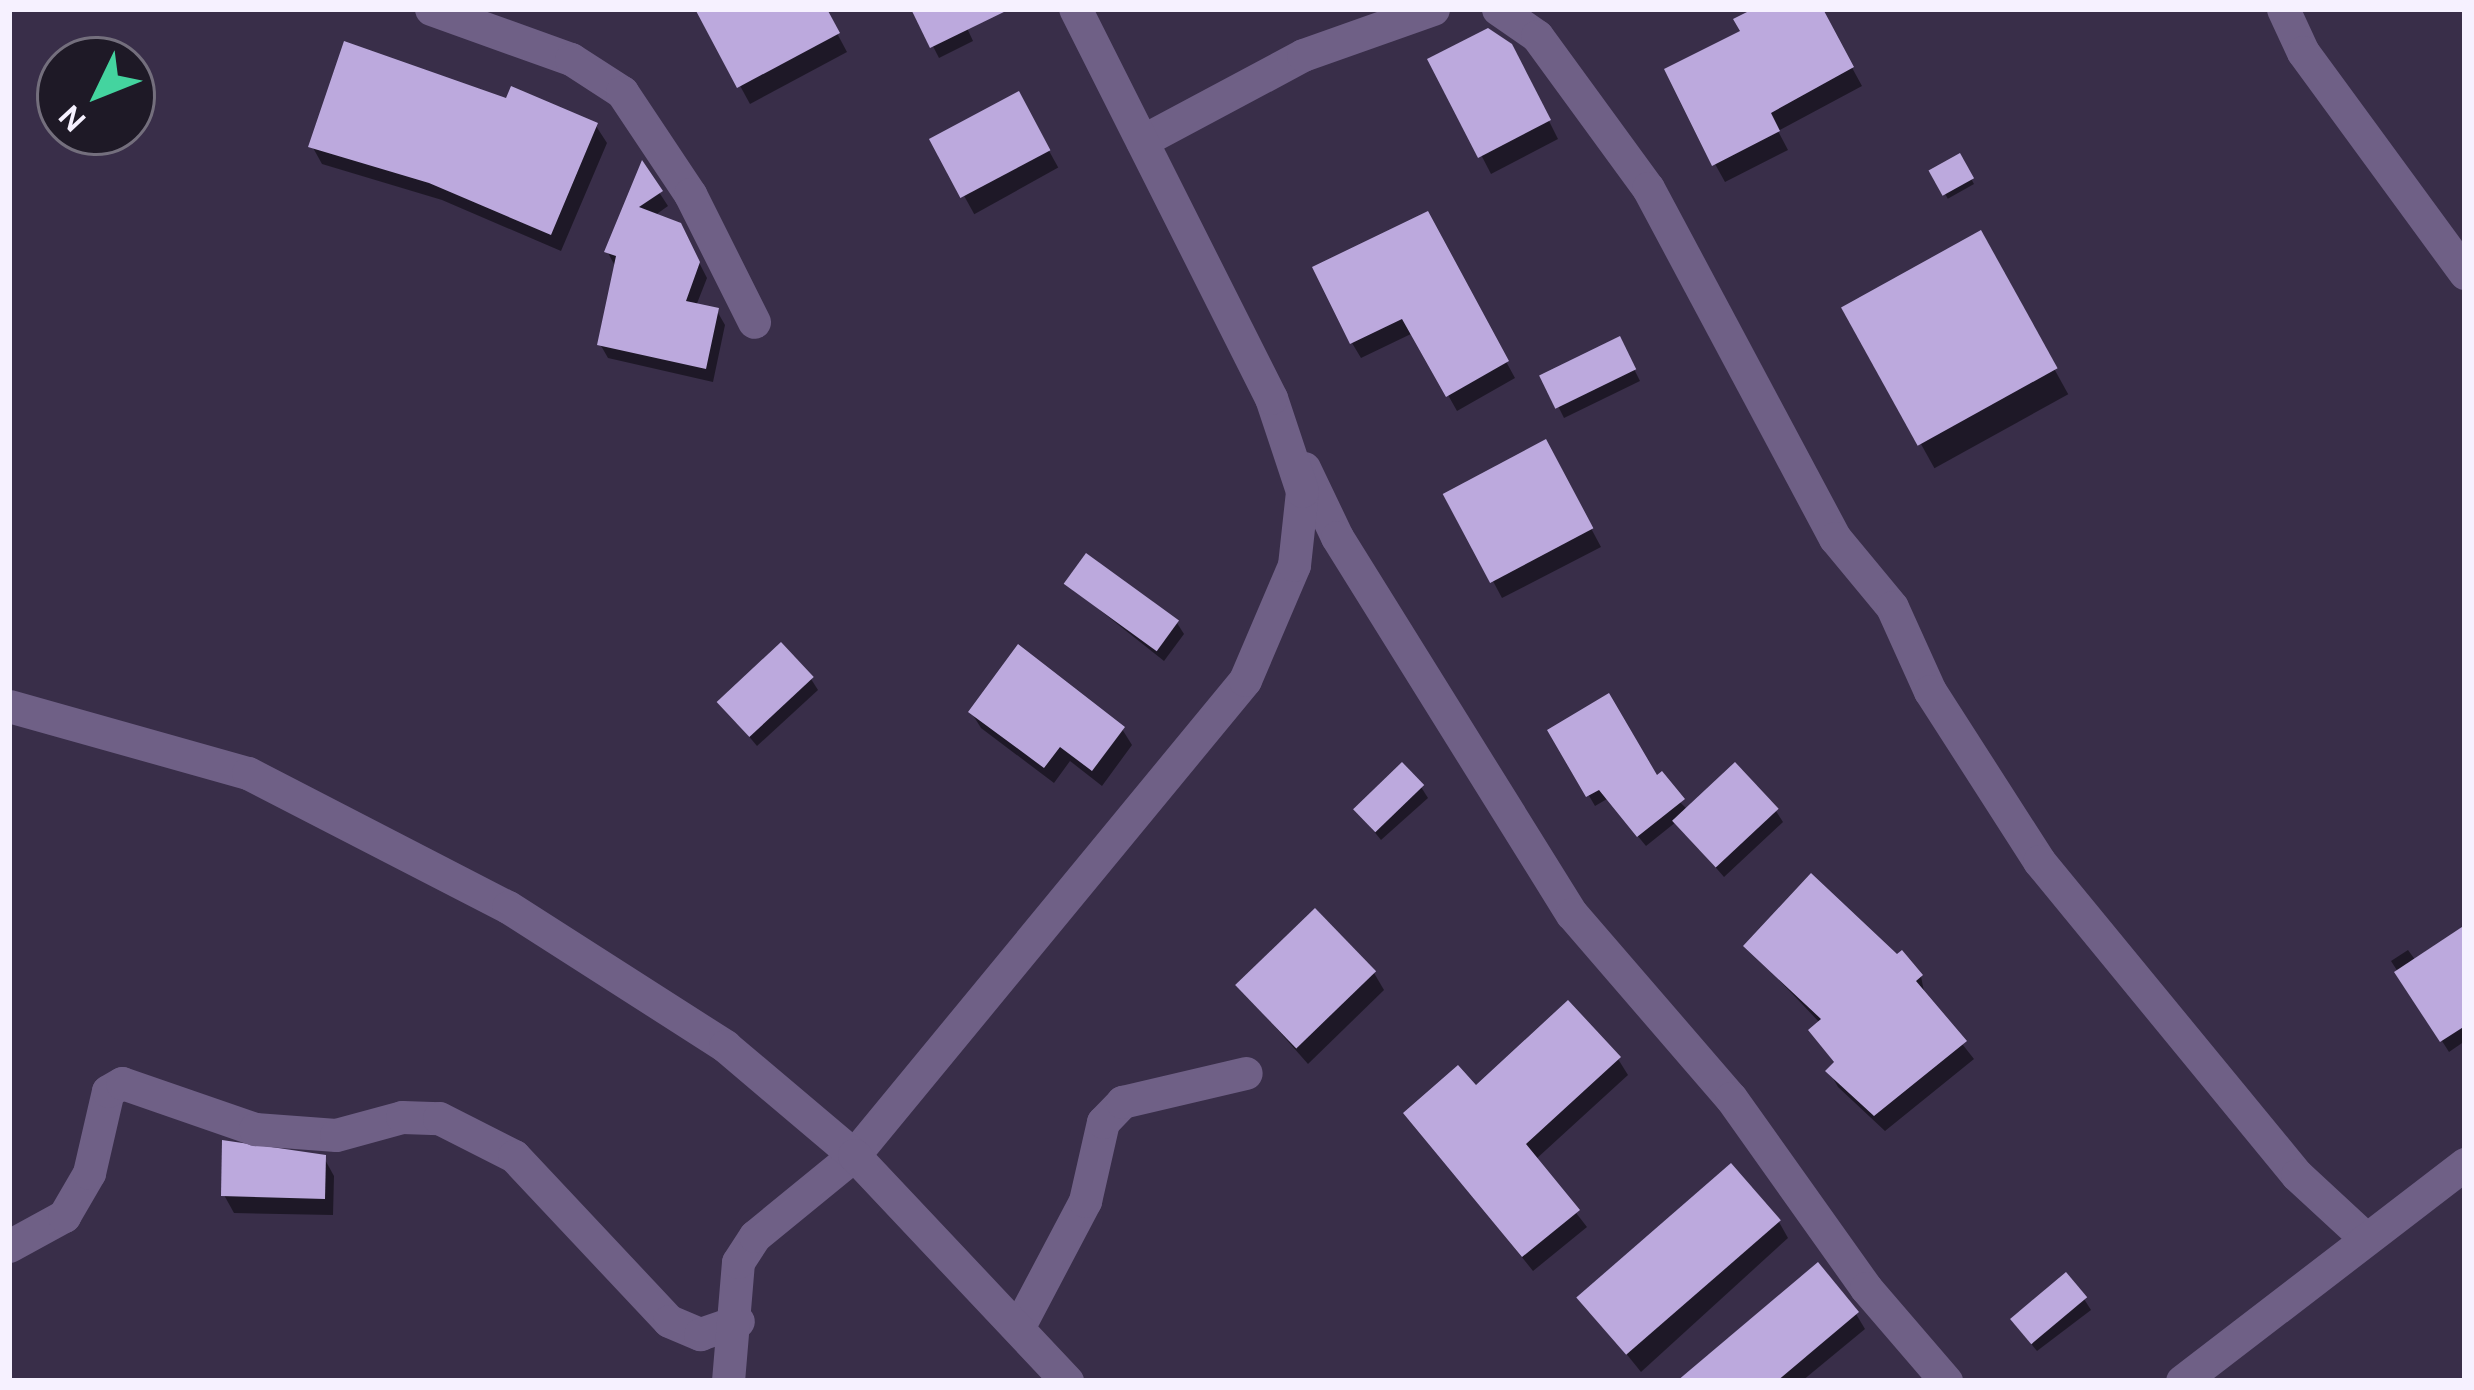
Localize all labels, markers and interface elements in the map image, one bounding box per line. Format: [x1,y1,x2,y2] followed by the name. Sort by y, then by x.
[36,36,156,156] north arrow
[50,97,94,140] text: N

